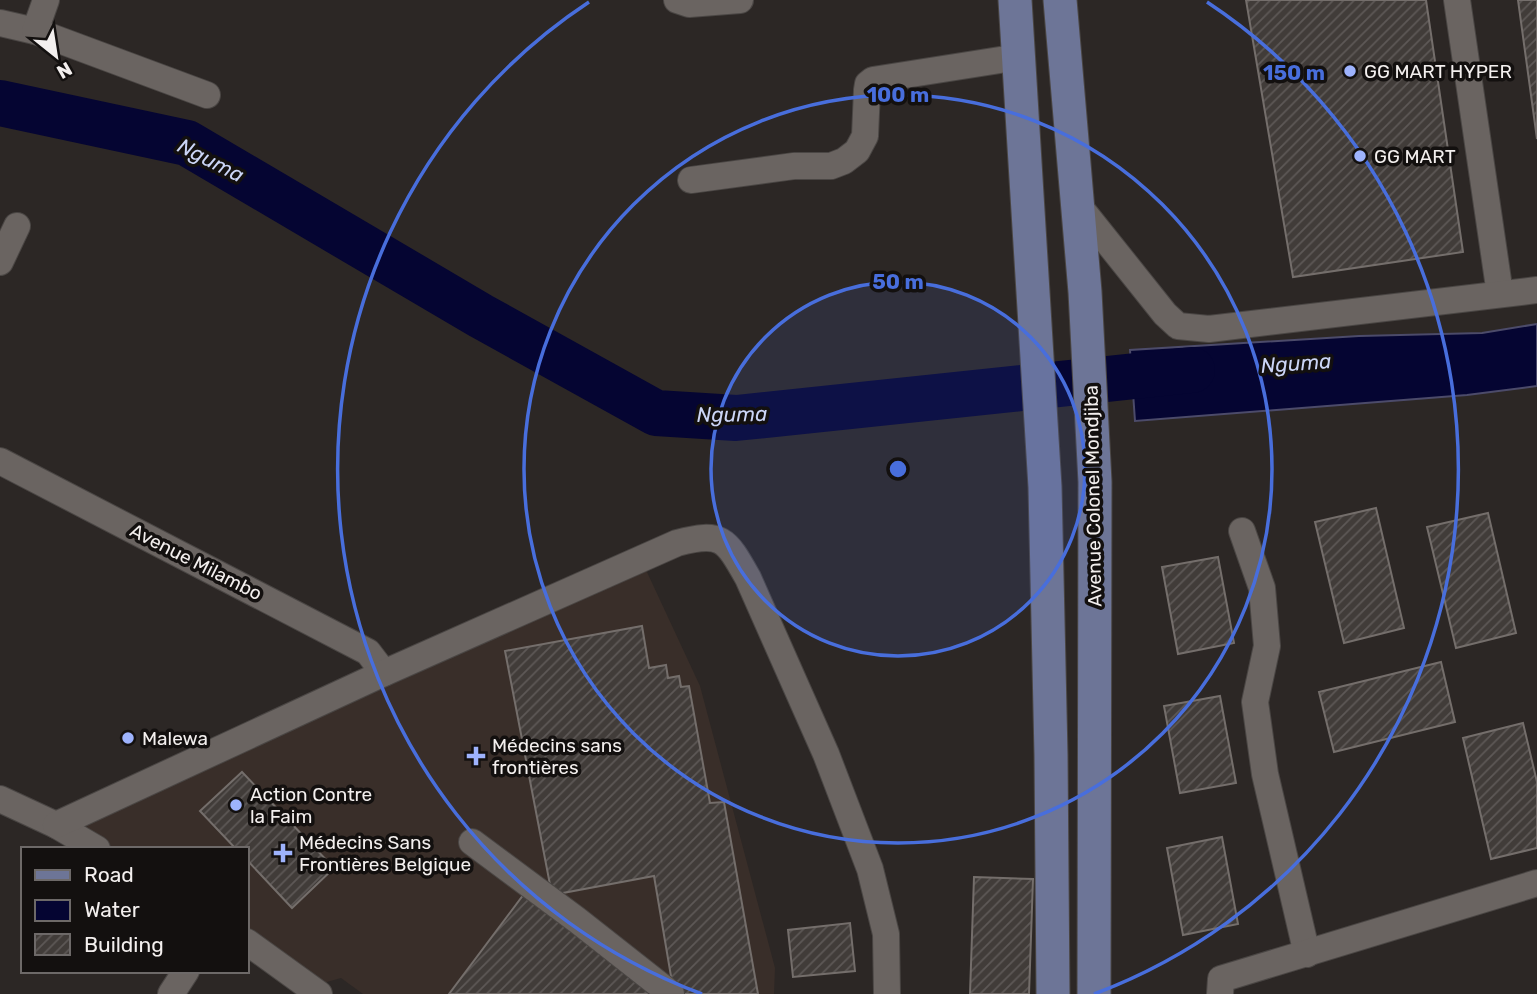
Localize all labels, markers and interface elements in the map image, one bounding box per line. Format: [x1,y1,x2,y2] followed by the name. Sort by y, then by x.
[21,21,91,91] north arrow
[53,57,76,84] text: N
[1263,60,1325,85] text: 150 m
[1364,60,1512,83] place label: GG MART HYPER
[1342,63,1358,79] marker: GG MART HYPER
[867,82,929,107] text: 100 m
[174,133,248,187] water label: Nguma
[1374,145,1456,168] place label: GG MART
[1352,148,1368,164] marker: GG MART
[872,269,924,294] text: 50 m
[1260,348,1332,378] water label: Nguma
[1080,385,1106,607] street label: Avenue Colonel Mondjiba
[696,401,768,427] water label: Nguma
[886,457,910,481] centre of rings
[126,519,266,605] street label: Avenue Milambo
[142,727,208,750] place label: Malewa
[120,730,136,746] marker: Malewa
[492,734,622,779] place label: Médecins sans frontières
[466,746,486,766] marker: Médecins sans frontières
[250,783,372,828] place label: Action Contre la Faim
[228,797,244,813] marker: Action Contre la Faim
[299,831,471,876] place label: Médecins Sans Frontières Belgique
[273,843,293,863] marker: Médecins Sans Frontières Belgique
[21,847,248,973] legend
[84,862,134,887] text: Road
[84,897,140,922] text: Water
[84,932,164,957] text: Building

